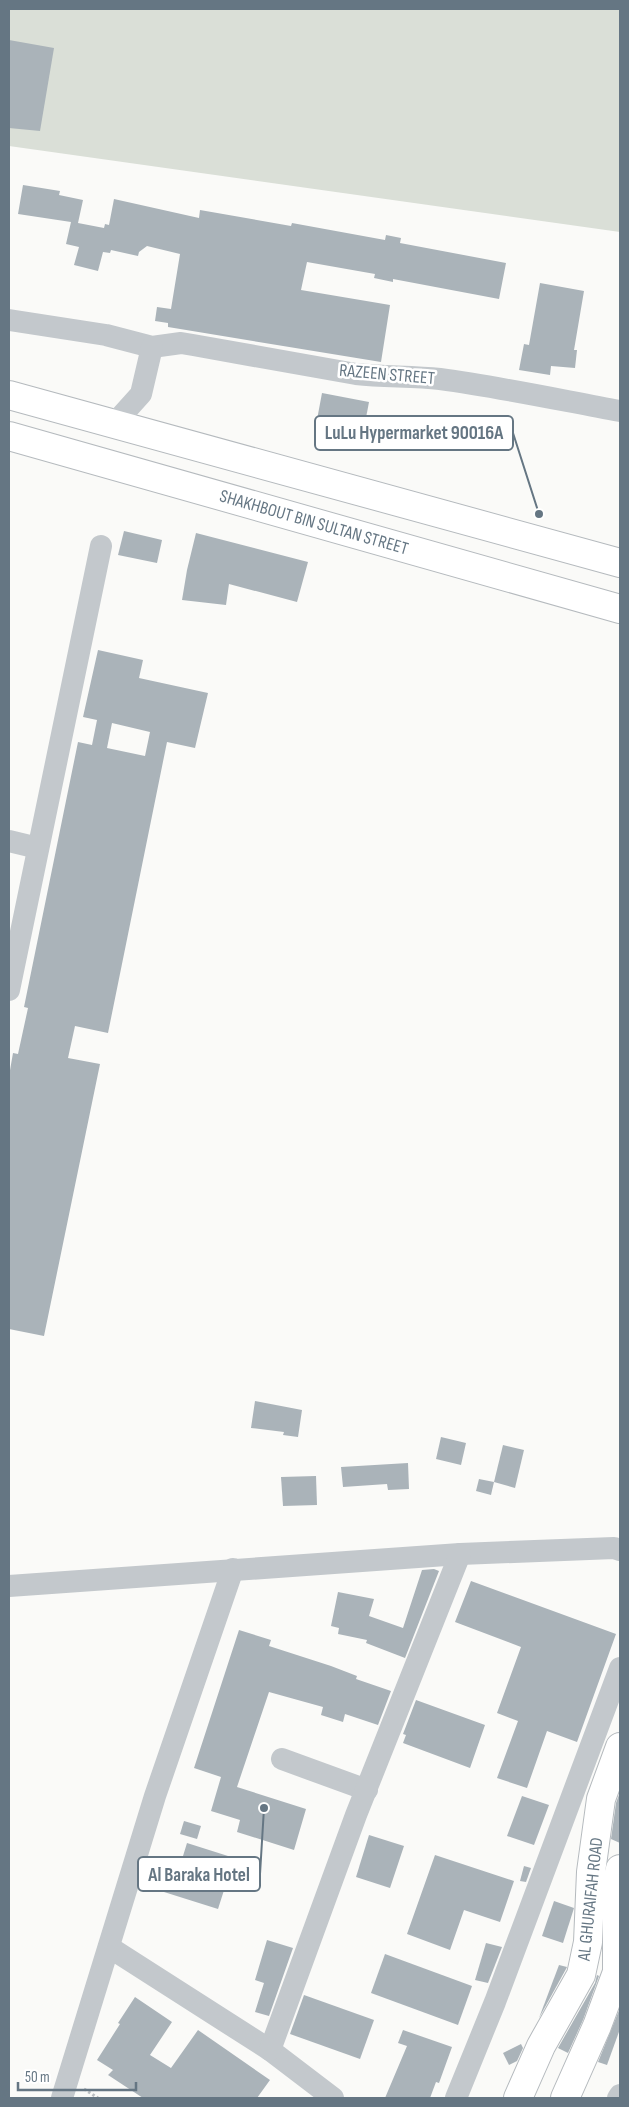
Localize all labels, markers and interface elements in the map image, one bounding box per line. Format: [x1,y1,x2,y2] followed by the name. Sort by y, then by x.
[338,360,436,389] street label: RAZEEN STREET
[315,416,513,450] callout: LuLu Hypermarket 90016A
[325,422,504,445] text: LuLu Hypermarket 90016A
[217,485,411,559] street label: SHAKHBOUT BIN SULTAN STREET
[573,1836,607,1963] street label: AL GHURAIFAH ROAD
[138,1857,260,1891] callout: Al Baraka Hotel
[147,1864,250,1887] text: Al Baraka Hotel
[18,2060,135,2092] scale bar
[25,2068,50,2087] text: 50 m

